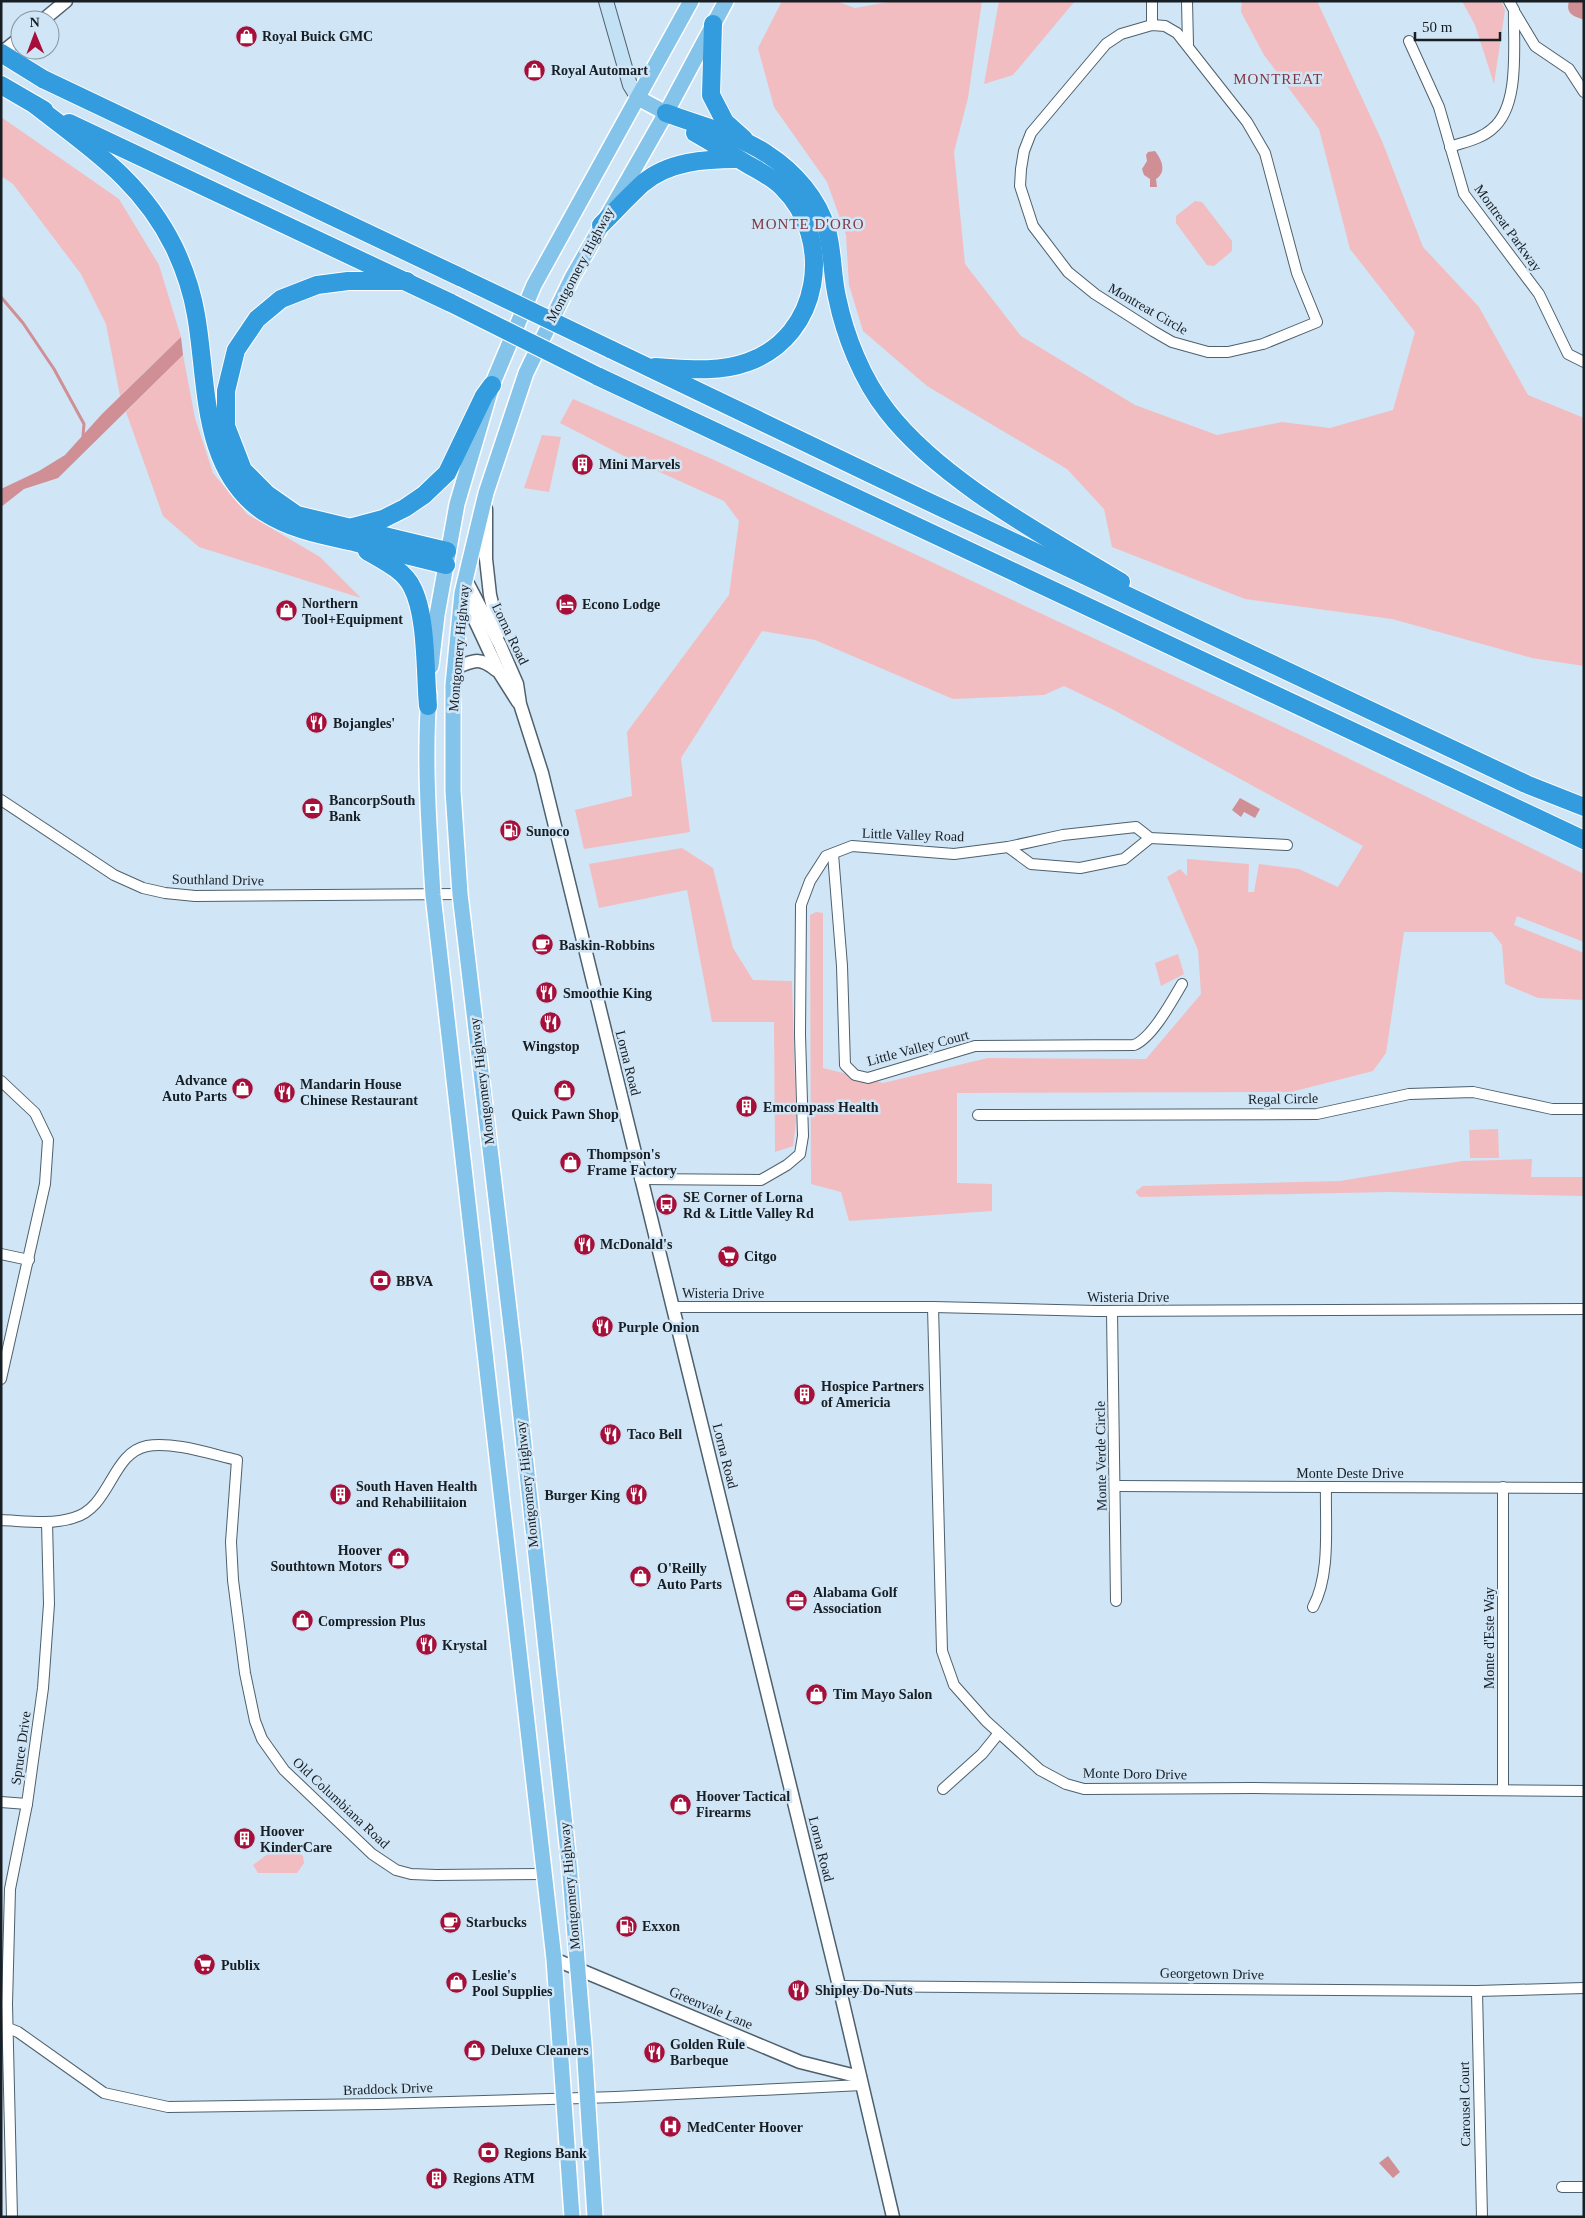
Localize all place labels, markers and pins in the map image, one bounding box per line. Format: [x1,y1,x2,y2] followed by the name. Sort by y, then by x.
[234,24,258,48] shop icon: Royal Buick GMC
[262,29,373,44] place label: Royal Buick GMC
[523,58,547,82] shop icon: Royal Automart
[551,63,648,78] place label: Royal Automart
[571,452,595,476] building icon: Mini Marvels
[599,457,681,472] place label: Mini Marvels
[554,592,578,616] hotel icon: Econo Lodge
[302,596,403,627] place label: Northern Tool+Equipment
[582,597,660,612] place label: Econo Lodge
[274,599,298,623] shop icon: Northern Tool+Equipment
[305,711,329,735] restaurant icon: Bojangles'
[333,716,395,731] place label: Bojangles'
[329,793,416,824] place label: BancorpSouth Bank
[301,796,325,820] bank icon: BancorpSouth Bank
[498,819,522,843] fuel station icon: Sunoco
[526,824,570,839] place label: Sunoco
[531,933,555,957] cafe icon: Baskin-Robbins
[559,938,655,953] place label: Baskin-Robbins
[535,981,559,1005] restaurant icon: Smoothie King
[563,986,652,1001] place label: Smoothie King
[539,1011,563,1035] restaurant icon: Wingstop
[522,1039,580,1054] place label: Wingstop
[162,1073,228,1104] place label: Advance Auto Parts
[231,1076,255,1100] shop icon: Advance Auto Parts
[300,1077,418,1108] place label: Mandarin House Chinese Restaurant
[553,1079,577,1103] shop icon: Quick Pawn Shop
[272,1080,296,1104] restaurant icon: Mandarin House Chinese Restaurant
[735,1095,759,1119] building icon: Emcompass Health
[763,1100,879,1115] place label: Emcompass Health
[511,1107,619,1122] place label: Quick Pawn Shop
[587,1147,677,1178] place label: Thompson's Frame Factory
[559,1150,583,1174] shop icon: Thompson's Frame Factory
[683,1190,814,1221] place label: SE Corner of Lorna Rd & Little Valley Rd
[655,1193,679,1217] bus stop icon: SE Corner of Lorna Rd & Little Valley Rd
[572,1232,596,1256] restaurant icon: McDonald's
[600,1237,673,1252] place label: McDonald's
[716,1244,740,1268] supermarket icon: Citgo
[744,1249,777,1264] place label: Citgo
[368,1269,392,1293] bank icon: BBVA
[396,1274,434,1289] place label: BBVA
[590,1315,614,1339] restaurant icon: Purple Onion
[618,1320,700,1335] place label: Purple Onion
[821,1379,925,1410] place label: Hospice Partners of Americia
[793,1382,817,1406] building icon: Hospice Partners of Americia
[599,1422,623,1446] restaurant icon: Taco Bell
[627,1427,682,1442] place label: Taco Bell
[356,1479,478,1510] place label: South Haven Health and Rehabiliitaion
[328,1482,352,1506] building icon: South Haven Health and Rehabiliitaion
[624,1483,648,1507] restaurant icon: Burger King
[544,1488,620,1503] place label: Burger King
[270,1543,383,1574] place label: Hoover Southtown Motors
[386,1546,410,1570] shop icon: Hoover Southtown Motors
[657,1561,722,1592] place label: O'Reilly Auto Parts
[629,1564,653,1588] shop icon: O'Reilly Auto Parts
[813,1585,898,1616] place label: Alabama Golf Association
[785,1588,809,1612] office icon: Alabama Golf Association
[290,1609,314,1633] shop icon: Compression Plus
[318,1614,426,1629] place label: Compression Plus
[414,1633,438,1657] restaurant icon: Krystal
[442,1638,487,1653] place label: Krystal
[805,1682,829,1706] shop icon: Tim Mayo Salon
[833,1687,933,1702] place label: Tim Mayo Salon
[696,1789,790,1820] place label: Hoover Tactical Firearms
[668,1792,692,1816] shop icon: Hoover Tactical Firearms
[260,1824,332,1855] place label: Hoover KinderCare
[232,1827,256,1851] building icon: Hoover KinderCare
[438,1910,462,1934] cafe icon: Starbucks
[614,1914,638,1938] fuel station icon: Exxon
[466,1915,527,1930] place label: Starbucks
[642,1919,680,1934] place label: Exxon
[193,1953,217,1977] supermarket icon: Publix
[221,1958,260,1973] place label: Publix
[472,1968,553,1999] place label: Leslie's Pool Supplies
[444,1971,468,1995] shop icon: Leslie's Pool Supplies
[787,1978,811,2002] restaurant icon: Shipley Do-Nuts
[815,1983,913,1998] place label: Shipley Do-Nuts
[670,2037,745,2068] place label: Golden Rule Barbeque
[463,2038,487,2062] shop icon: Deluxe Cleaners
[642,2040,666,2064] restaurant icon: Golden Rule Barbeque
[491,2043,589,2058] place label: Deluxe Cleaners
[659,2115,683,2139] hospital icon: MedCenter Hoover
[687,2120,803,2135] place label: MedCenter Hoover
[476,2141,500,2165] bank icon: Regions Bank
[504,2146,587,2161] place label: Regions Bank
[425,2166,449,2190] building icon: Regions ATM
[453,2171,535,2186] place label: Regions ATM

